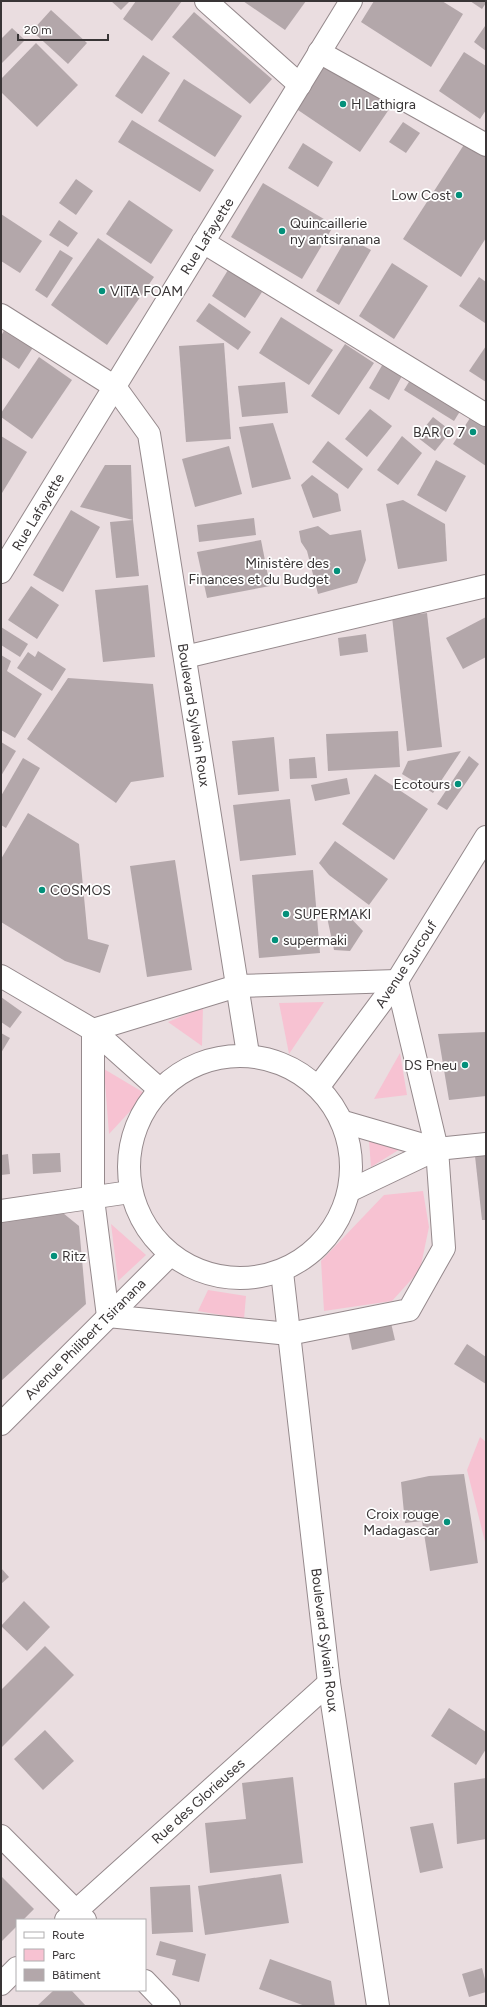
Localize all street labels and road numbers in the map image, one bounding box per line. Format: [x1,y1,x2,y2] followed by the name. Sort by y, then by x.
[177,194,238,278] street label: Rue Lafayette
[9,470,68,554] street label: Rue Lafayette
[174,642,213,788] street label: Boulevard Sylvain Roux
[372,917,441,1011] street label: Avenue Surcouf
[21,1275,149,1403] street label: Avenue Philibert Tsiranana
[307,1567,342,1713] street label: Boulevard Sylvain Roux
[148,1755,248,1848] street label: Rue des Glorieuses

